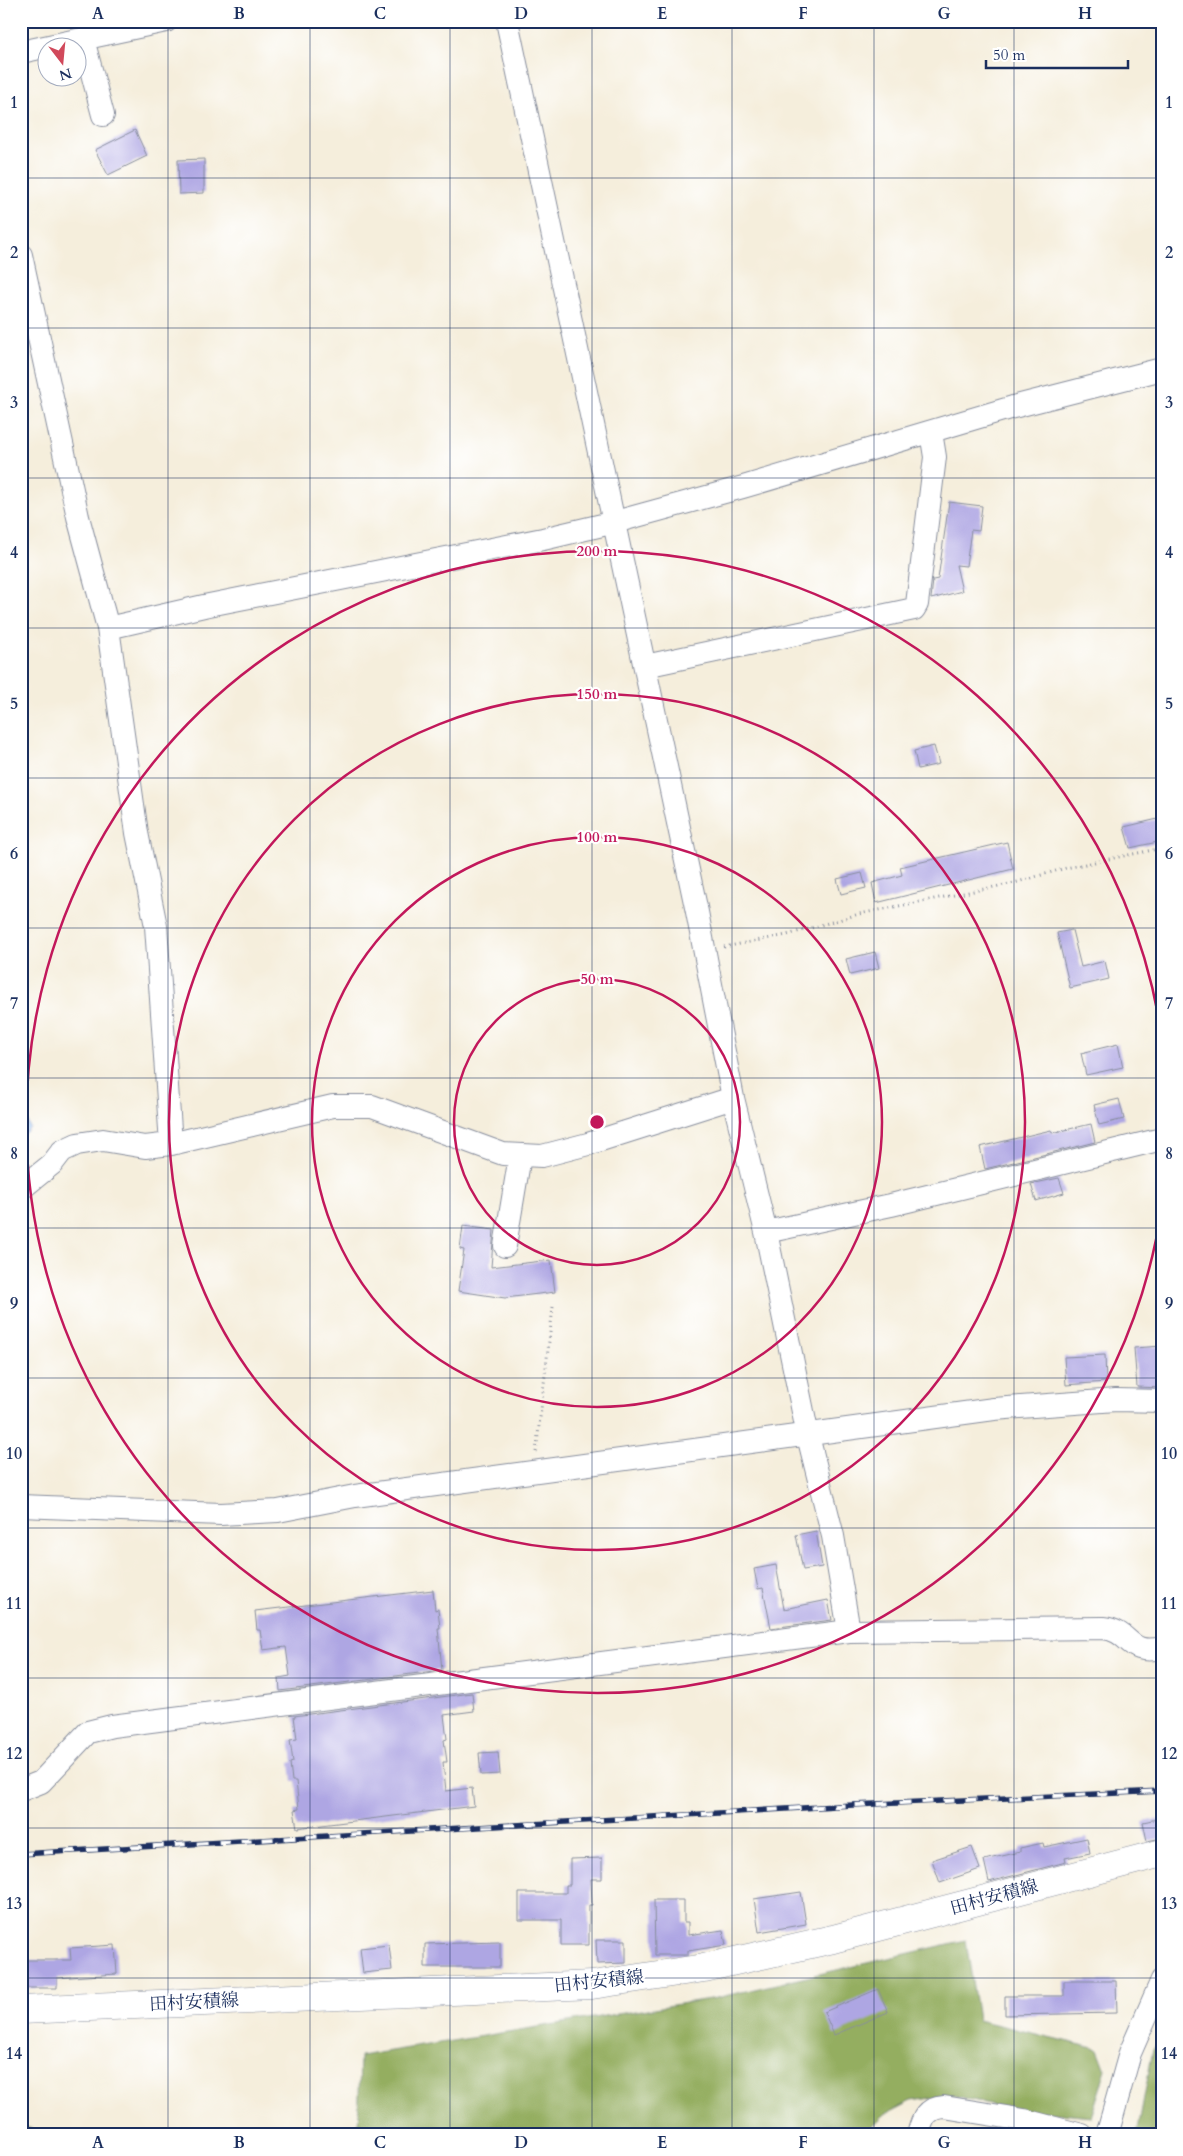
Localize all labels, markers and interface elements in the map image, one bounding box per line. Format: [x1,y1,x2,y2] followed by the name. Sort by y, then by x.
[92,3,104,25] text: A
[233,3,245,25] text: B
[374,3,386,25] text: C
[514,3,528,25] text: D
[657,3,667,25] text: E
[798,3,808,25] text: F
[937,3,951,25] text: G
[1078,3,1092,25] text: H
[38,38,88,88] north arrow
[986,38,1128,70] scale bar
[993,45,1025,65] text: 50 m
[57,63,74,85] text: N
[10,92,18,114] text: 1
[1165,92,1173,114] text: 1
[10,242,18,264] text: 2
[1165,242,1173,264] text: 2
[10,392,18,414] text: 3
[1165,392,1173,414] text: 3
[577,541,618,561] text: 200 m
[10,542,18,564] text: 4
[1165,542,1173,564] text: 4
[577,684,618,704] text: 150 m
[10,693,18,715] text: 5
[1165,693,1173,715] text: 5
[577,827,618,847] text: 100 m
[10,843,18,865] text: 6
[1165,843,1173,865] text: 6
[580,969,614,989] text: 50 m
[10,993,18,1015] text: 7
[1165,993,1173,1015] text: 7
[588,1113,606,1131] centre of rings
[10,1143,18,1165] text: 8
[1165,1143,1173,1165] text: 8
[10,1293,18,1315] text: 9
[1165,1293,1173,1315] text: 9
[6,1443,22,1465] text: 10
[1161,1443,1177,1465] text: 10
[6,1593,22,1615] text: 11
[1161,1593,1177,1615] text: 11
[6,1743,22,1765] text: 12
[1161,1743,1177,1765] text: 12
[947,1874,1041,1921] street label: 田村安積線
[6,1893,22,1915] text: 13
[1161,1893,1177,1915] text: 13
[553,1964,645,1999] street label: 田村安積線
[148,1988,240,2017] street label: 田村安積線
[6,2043,22,2065] text: 14
[1161,2043,1177,2065] text: 14
[92,2132,104,2154] text: A
[233,2132,245,2154] text: B
[374,2132,386,2154] text: C
[514,2132,528,2154] text: D
[657,2132,667,2154] text: E
[798,2132,808,2154] text: F
[937,2132,951,2154] text: G
[1078,2132,1092,2154] text: H

